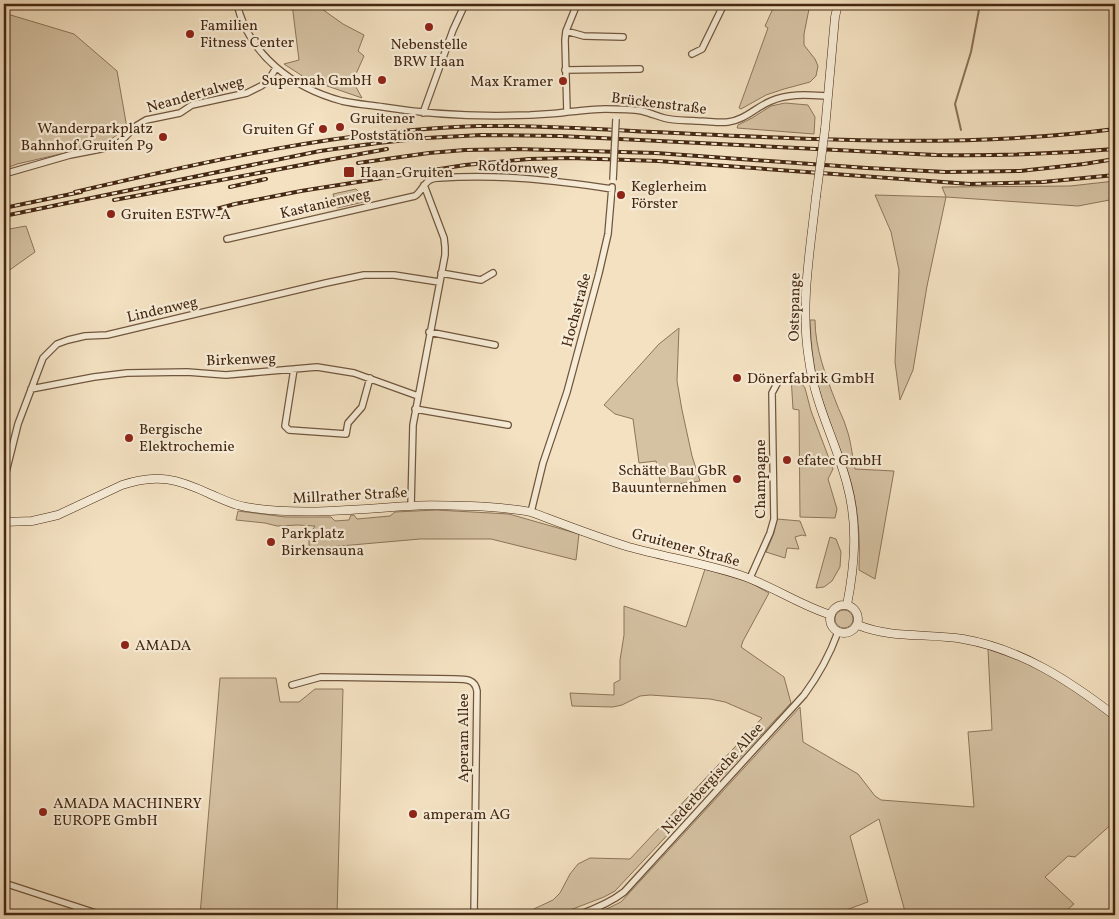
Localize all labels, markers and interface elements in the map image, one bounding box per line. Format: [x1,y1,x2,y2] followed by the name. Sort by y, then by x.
[200,16,294,54] place label: Familien Fitness Center
[423,21,435,33] marker: Nebenstelle BRW Haan
[184,28,196,40] marker: Familien Fitness Center
[390,35,468,73] place label: Nebenstelle BRW Haan
[144,71,247,119] street label: Neandertalweg
[261,71,372,92] place label: Supernah GmbH
[470,72,553,93] place label: Max Kramer
[376,74,388,86] marker: Supernah GmbH
[557,75,569,87] marker: Max Kramer
[610,88,708,121] street label: Brückenstraße
[350,109,424,147] place label: Gruitener Poststation
[21,119,153,157] place label: Wanderparkplatz Bahnhof Gruiten P9
[242,120,315,141] place label: Gruiten Gf
[334,121,346,133] marker: Gruitener Poststation
[317,123,329,135] marker: Gruiten Gf
[157,131,169,143] marker: Wanderparkplatz Bahnhof Gruiten P9
[477,156,559,181] street label: Rotdornweg
[360,163,453,184] place label: Haan-Gruiten
[342,165,356,179] marker: Haan-Gruiten
[631,177,707,215] place label: Keglerheim Förster
[278,184,373,225] street label: Kastanienweg
[615,189,627,201] marker: Keglerheim Förster
[121,205,231,226] place label: Gruiten ESTW-A
[105,208,117,220] marker: Gruiten ESTW-A
[557,271,597,350] street label: Hochstraße
[784,272,807,342] street label: Ostspange
[125,292,200,329] street label: Lindenweg
[206,349,277,372] street label: Birkenweg
[747,369,875,390] place label: Dönerfabrik GmbH
[731,372,743,384] marker: Dönerfabrik GmbH
[139,420,235,458] place label: Bergische Elektrochemie
[123,432,135,444] marker: Bergische Elektrochemie
[751,439,772,519] street label: Champagne
[797,451,882,472] place label: efatec GmbH
[781,454,793,466] marker: efatec GmbH
[611,461,727,499] place label: Schätte Bau GbR Bauunternehmen
[731,473,743,485] marker: Schätte Bau GbR Bauunternehmen
[292,483,408,510] street label: Millrather Straße
[281,524,364,562] place label: Parkplatz Birkensauna
[629,524,742,573] street label: Gruitener Straße
[265,536,277,548] marker: Parkplatz Birkensauna
[135,636,192,657] place label: AMADA
[119,639,131,651] marker: AMADA
[454,693,475,783] street label: Aperam Allee
[657,718,769,840] street label: Niederbergische Allee
[53,794,203,832] place label: AMADA MACHINERY EUROPE GmbH
[423,805,511,826] place label: amperam AG
[37,806,49,818] marker: AMADA MACHINERY EUROPE GmbH
[407,808,419,820] marker: amperam AG

